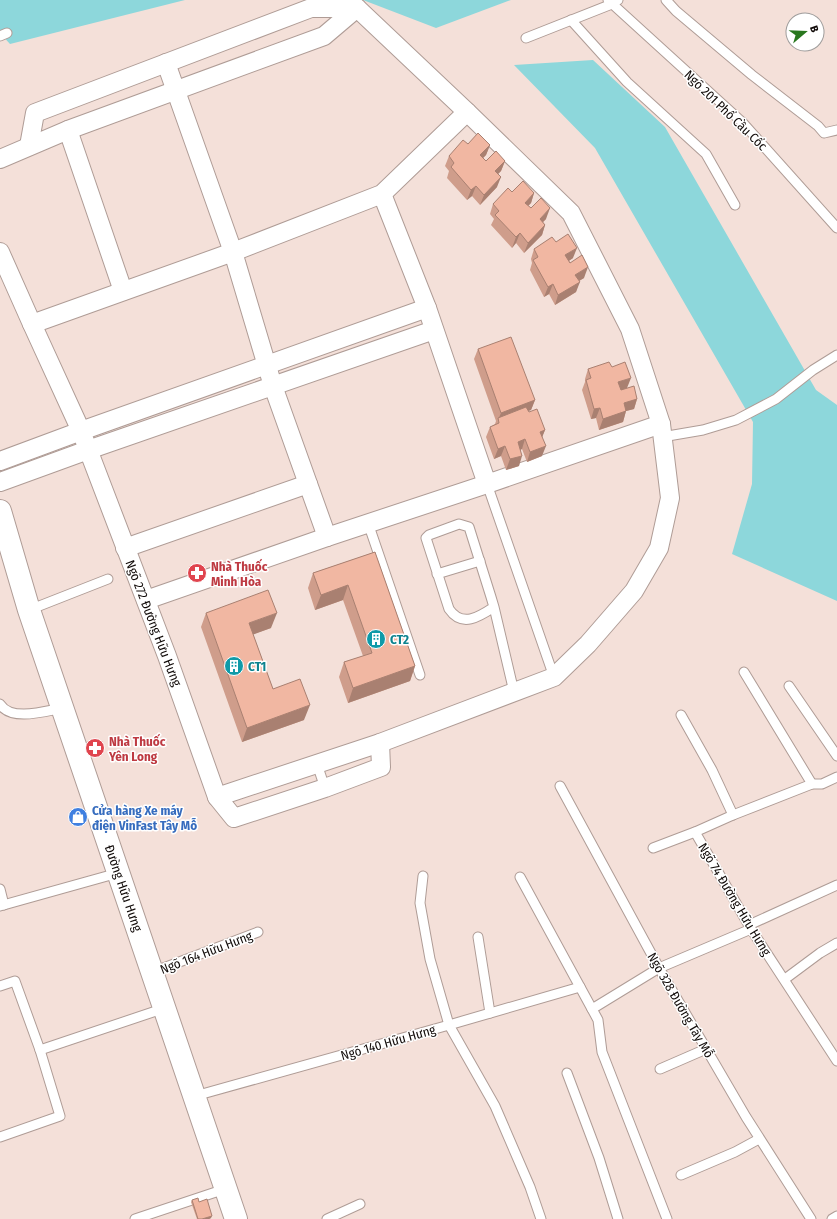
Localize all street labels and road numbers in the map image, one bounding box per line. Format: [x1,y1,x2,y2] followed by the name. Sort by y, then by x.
[681,67,770,154] street label: Ngõ 201 Phố Cầu Cốc
[123,558,185,689] street label: Ngõ 272 Đường Hữu Hưng
[695,840,775,959] street label: Ngõ 74 Đường Hữu Hưng
[102,843,146,934] street label: Đường Hữu Hưng
[158,928,255,977] street label: Ngõ 164 Hữu Hưng
[644,950,717,1061] street label: Ngõ 328 Đường Tây Mỗ
[339,1022,438,1063] street label: Ngõ 140 Hữu Hưng

